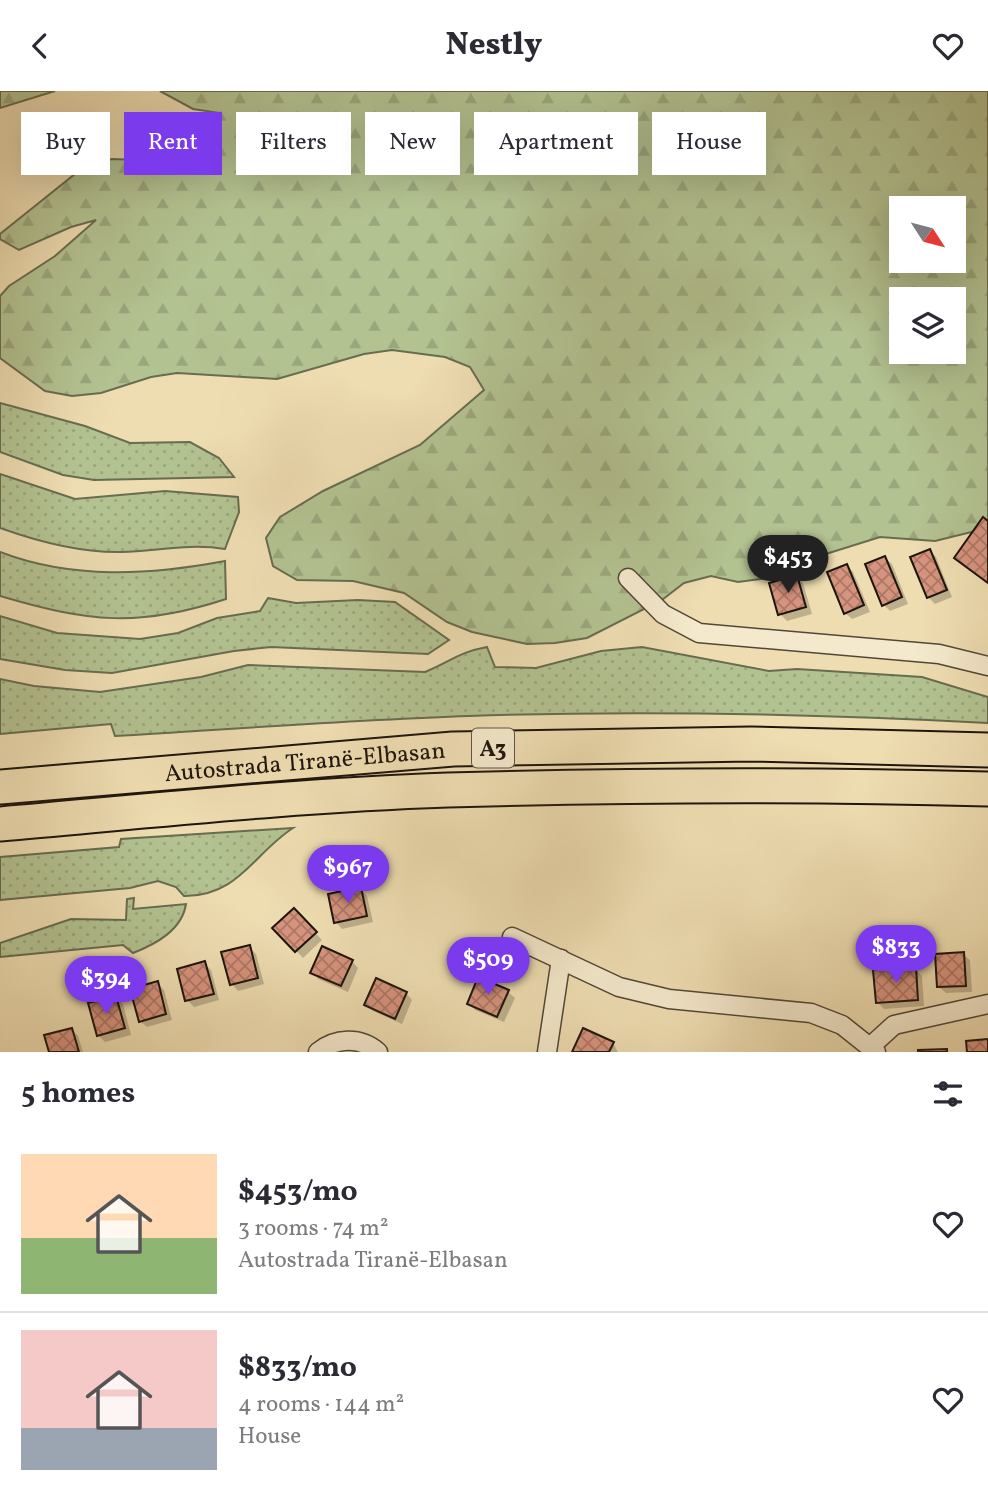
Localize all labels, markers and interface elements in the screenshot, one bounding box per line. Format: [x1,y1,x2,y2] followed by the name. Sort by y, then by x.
[446,24,542,68] text: Nestly
[21,27,59,65] icon: back
[929,27,967,65] icon: heart
[21,112,110,175] chip: Buy
[124,112,222,175] chip: Rent
[236,112,351,175] chip: Filters
[365,112,460,175] chip: New
[474,112,638,175] chip: Apartment
[652,112,766,175] chip: House
[889,196,966,273] north arrow
[889,196,966,364] map controls
[889,287,966,364] button: layers
[747,535,829,595] pin: $453
[763,542,813,574] text: $453
[472,729,514,768] road number: A3
[163,735,447,792] street label: Autostrada Tiranë-Elbasan
[307,845,389,905] pin: $967
[323,852,373,884] text: $967
[855,925,937,985] pin: $833
[872,932,920,964] text: $833
[447,937,529,997] pin: $509
[463,944,513,976] text: $509
[65,957,147,1016] pin: $394
[81,963,131,995] text: $394
[21,1073,135,1115] text: 5 homes
[929,1075,967,1113] icon: filters
[238,1171,358,1213] text: $453/mo
[77,1182,161,1266] icon: home
[929,1205,967,1243] icon: heart
[238,1213,388,1245] text: 3 rooms · 74 m²
[238,1245,508,1277] text: Autostrada Tiranë-Elbasan
[238,1347,357,1389] text: $833/mo
[77,1358,161,1442] icon: home
[929,1381,967,1419] icon: heart
[238,1389,404,1421] text: 4 rooms · 144 m²
[238,1421,301,1453] text: House

